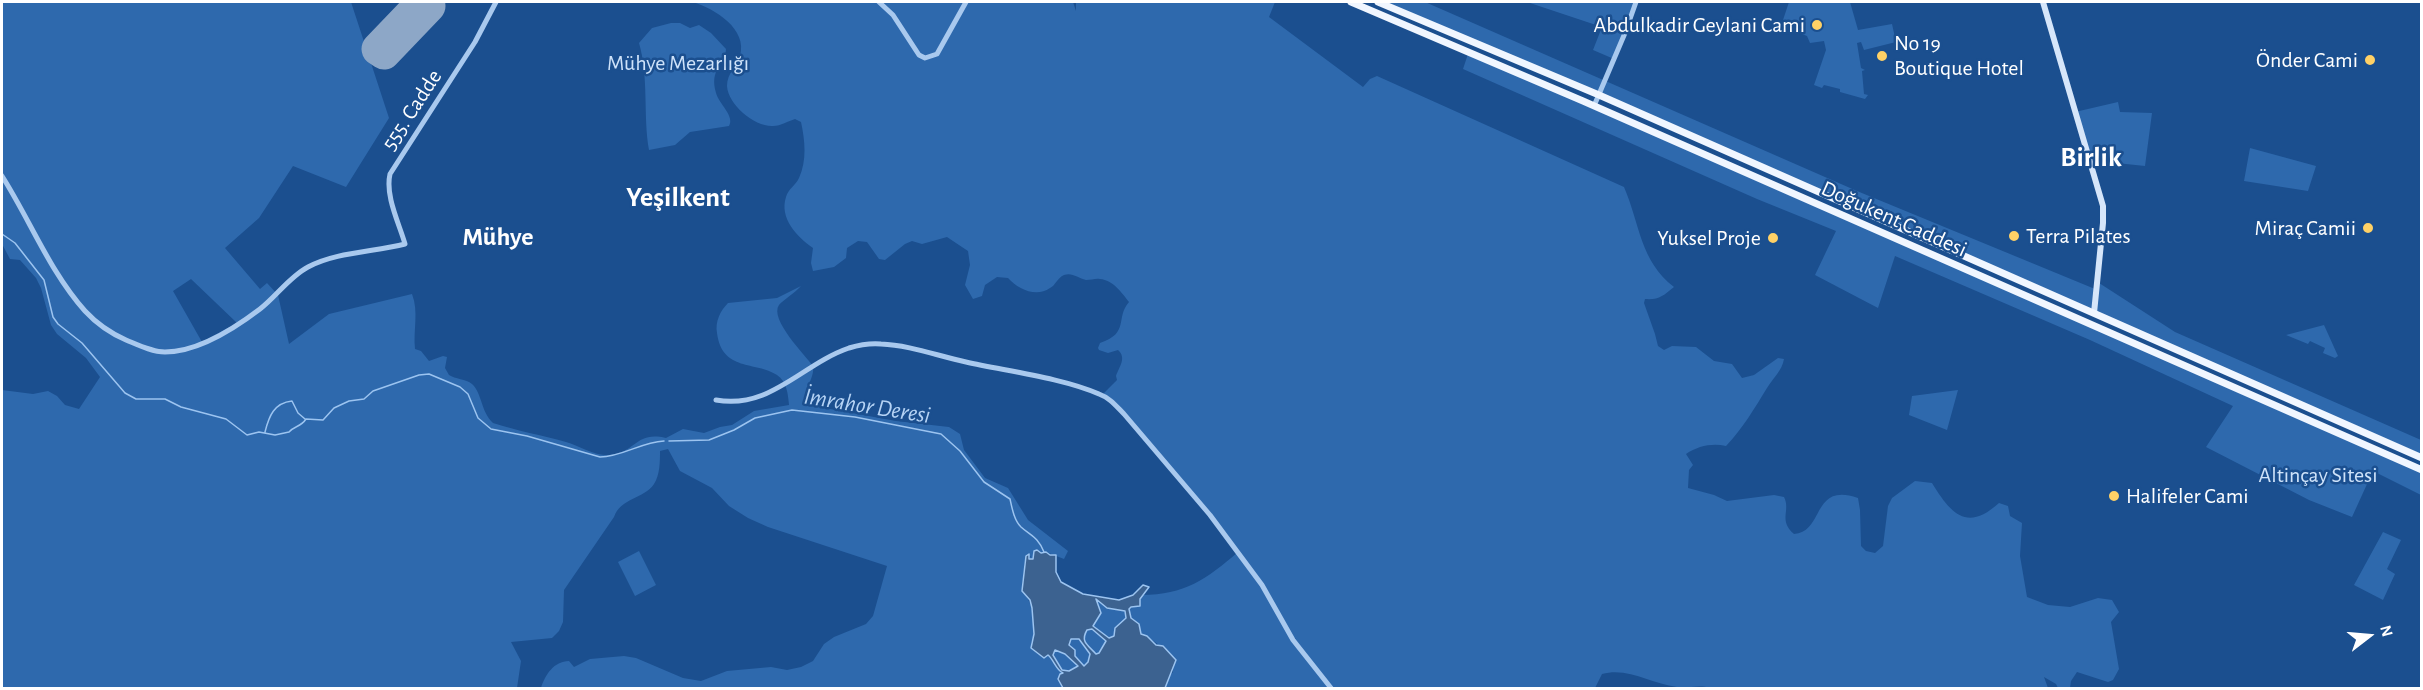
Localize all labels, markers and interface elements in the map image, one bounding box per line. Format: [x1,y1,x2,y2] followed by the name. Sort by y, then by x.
[1593,12,1805,38] place label: Abdulkadir Geylani Cami
[1810,18,1824,32] marker: Abdulkadir Geylani Cami
[1894,30,2024,82] place label: No 19 Boutique Hotel
[2256,47,2358,73] place label: Önder Cami
[1875,49,1889,63] marker: No 19 Boutique Hotel
[607,50,749,76] park label: Mühye Mezarlığı
[2363,53,2377,67] marker: Önder Cami
[376,65,448,155] street label: 555. Cadde
[2060,141,2122,175] district label: Birlik
[1817,175,1971,263] street label: Doğukent Caddesi
[626,181,730,215] district label: Yeşilkent
[2255,215,2356,241] place label: Miraç Camii
[463,221,533,253] district label: Mühye
[2361,221,2375,235] marker: Miraç Camii
[2026,223,2131,249] place label: Terra Pilates
[1657,225,1761,251] place label: Yuksel Proje
[2007,229,2021,243] marker: Terra Pilates
[1766,231,1780,245] marker: Yuksel Proje
[802,382,932,430] water label: İmrahor Deresi
[2258,462,2378,488] park label: Altinçay Sitesi
[2126,483,2249,509] place label: Halifeler Cami
[2107,489,2121,503] marker: Halifeler Cami
[2339,606,2399,666] north arrow
[2377,623,2396,639] text: N

